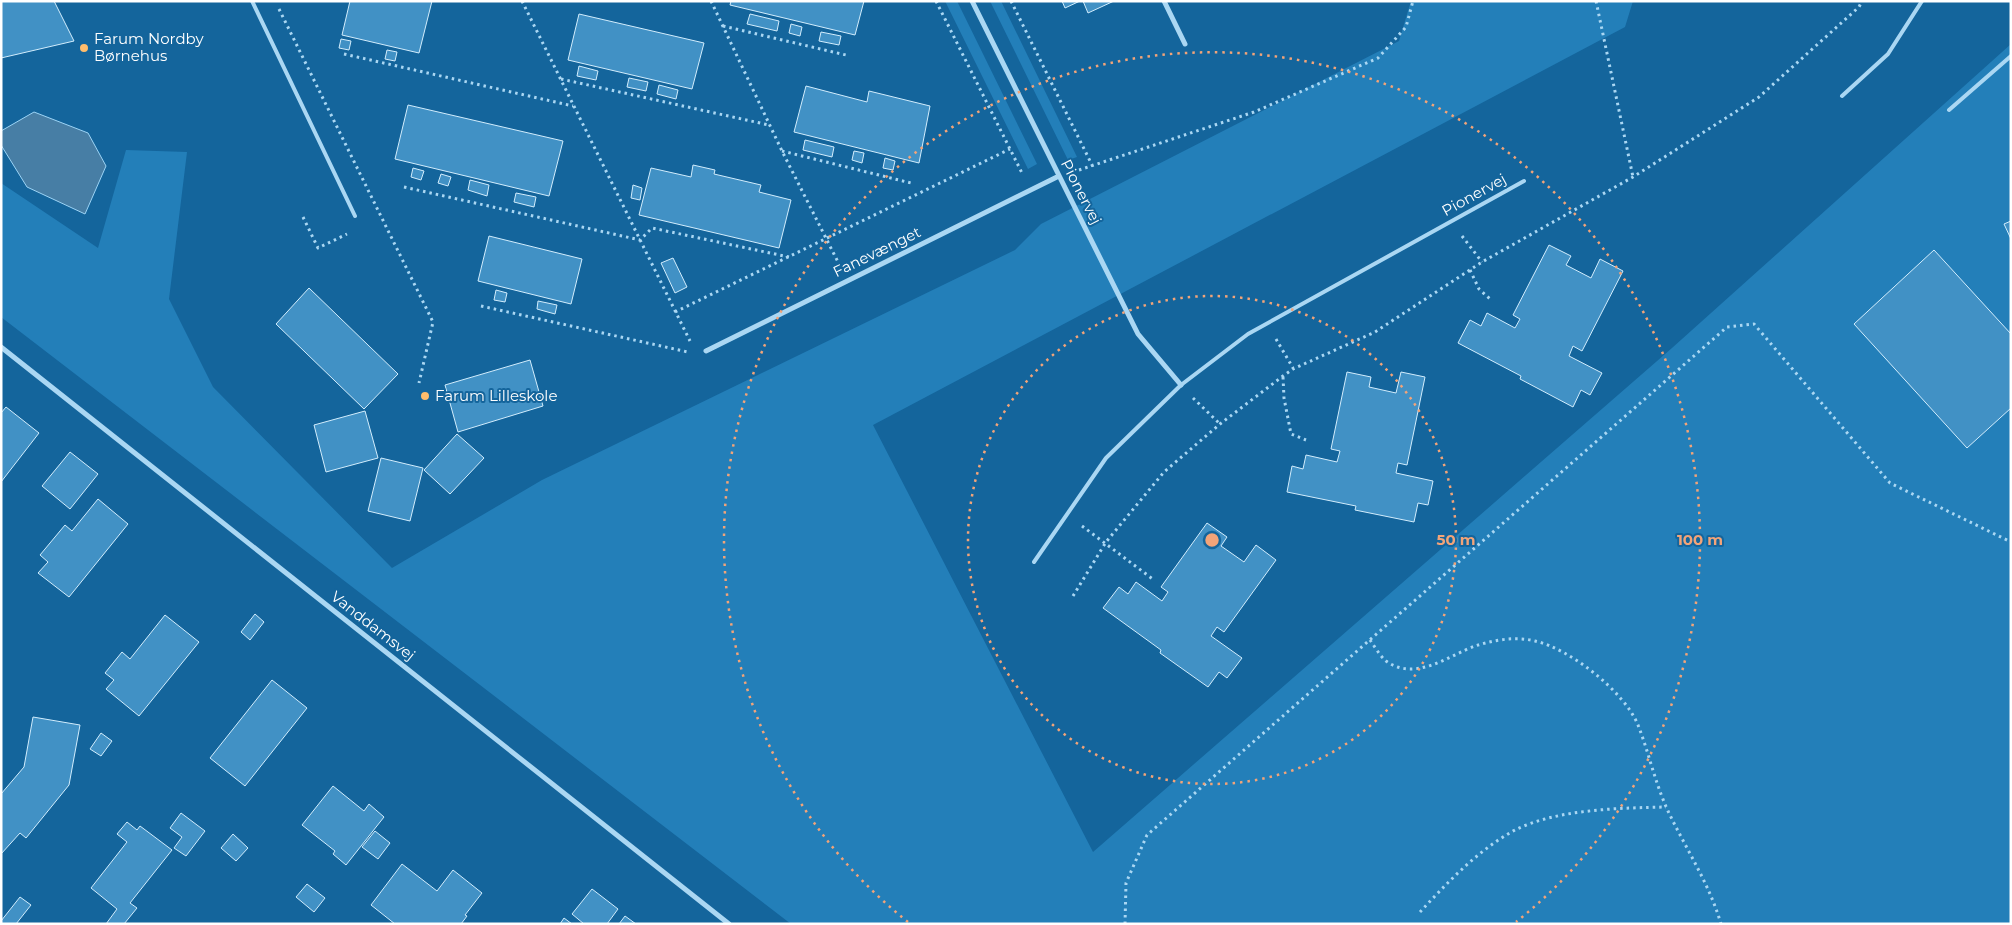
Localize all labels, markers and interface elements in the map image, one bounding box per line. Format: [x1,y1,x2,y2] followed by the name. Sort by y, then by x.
[94,29,205,65] place label: Farum Nordby Børnehus
[78,42,90,54] marker: Farum Nordby Børnehus
[1057,156,1106,228] street label: Pionervej
[1438,169,1509,220] street label: Pionervej
[830,222,924,281] street label: Fanevænget
[435,386,557,405] place label: Farum Lilleskole
[419,390,431,402] marker: Farum Lilleskole
[1436,530,1476,549] text: 50 m
[1677,530,1723,549] text: 100 m
[1203,531,1221,549] centre of rings
[327,587,419,664] street label: Vanddamsvej

